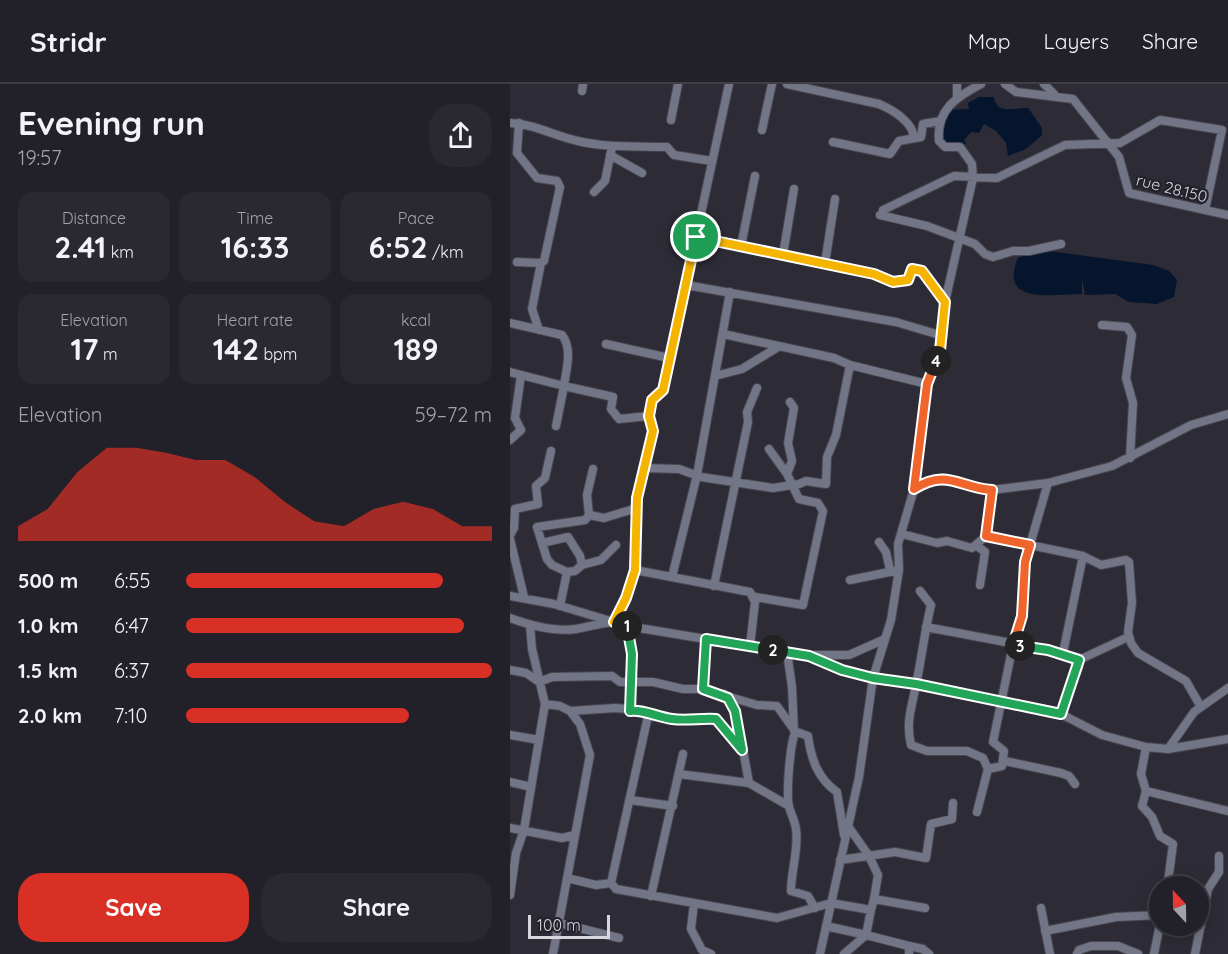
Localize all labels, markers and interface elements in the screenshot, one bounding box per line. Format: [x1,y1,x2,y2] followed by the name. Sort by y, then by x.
[30,24,107,59] text: Stridr
[968,28,1011,54] text: Map
[1044,28,1109,54] text: Layers
[1142,28,1198,54] text: Share
[18,102,205,143] text: Evening run
[429,104,492,167] button: share
[18,145,61,170] text: 19:57
[1134,170,1210,206] street label: rue 28.150
[62,208,126,228] text: Distance
[237,208,273,228] text: Time
[398,208,434,228] text: Pace
[670,211,721,262] pin
[679,220,712,253] icon: arrive
[54,228,106,266] text: 2.41
[221,228,289,266] text: 16:33
[368,228,428,266] text: 6:52
[106,242,134,262] text: km
[428,242,464,262] text: /km
[60,310,128,330] text: Elevation
[217,310,293,330] text: Heart rate
[401,310,431,330] text: kcal
[70,330,99,368] text: 17
[213,330,259,368] text: 142
[393,330,439,368] text: 189
[99,344,118,364] text: m
[259,344,297,364] text: bpm
[921,346,951,376] pin: 4
[931,351,941,371] text: 4
[18,402,102,427] text: Elevation
[415,402,492,427] text: 59–72 m
[18,568,78,593] text: 500 m
[114,568,150,593] text: 6:55
[612,611,642,641] pin: 1
[18,613,78,638] text: 1.0 km
[114,613,149,638] text: 6:47
[624,616,630,636] text: 1
[1005,631,1035,661] pin: 3
[758,635,788,665] pin: 2
[1016,636,1024,656] text: 3
[768,640,778,660] text: 2
[18,658,78,683] text: 1.5 km
[114,658,149,683] text: 6:37
[18,703,82,728] text: 2.0 km
[114,703,147,728] text: 7:10
[18,873,249,942] button: Save
[261,873,492,942] button: Share
[1149,876,1209,936] north arrow
[1149,876,1209,936] map controls
[528,912,610,940] scale bar
[537,915,581,935] text: 100 m

